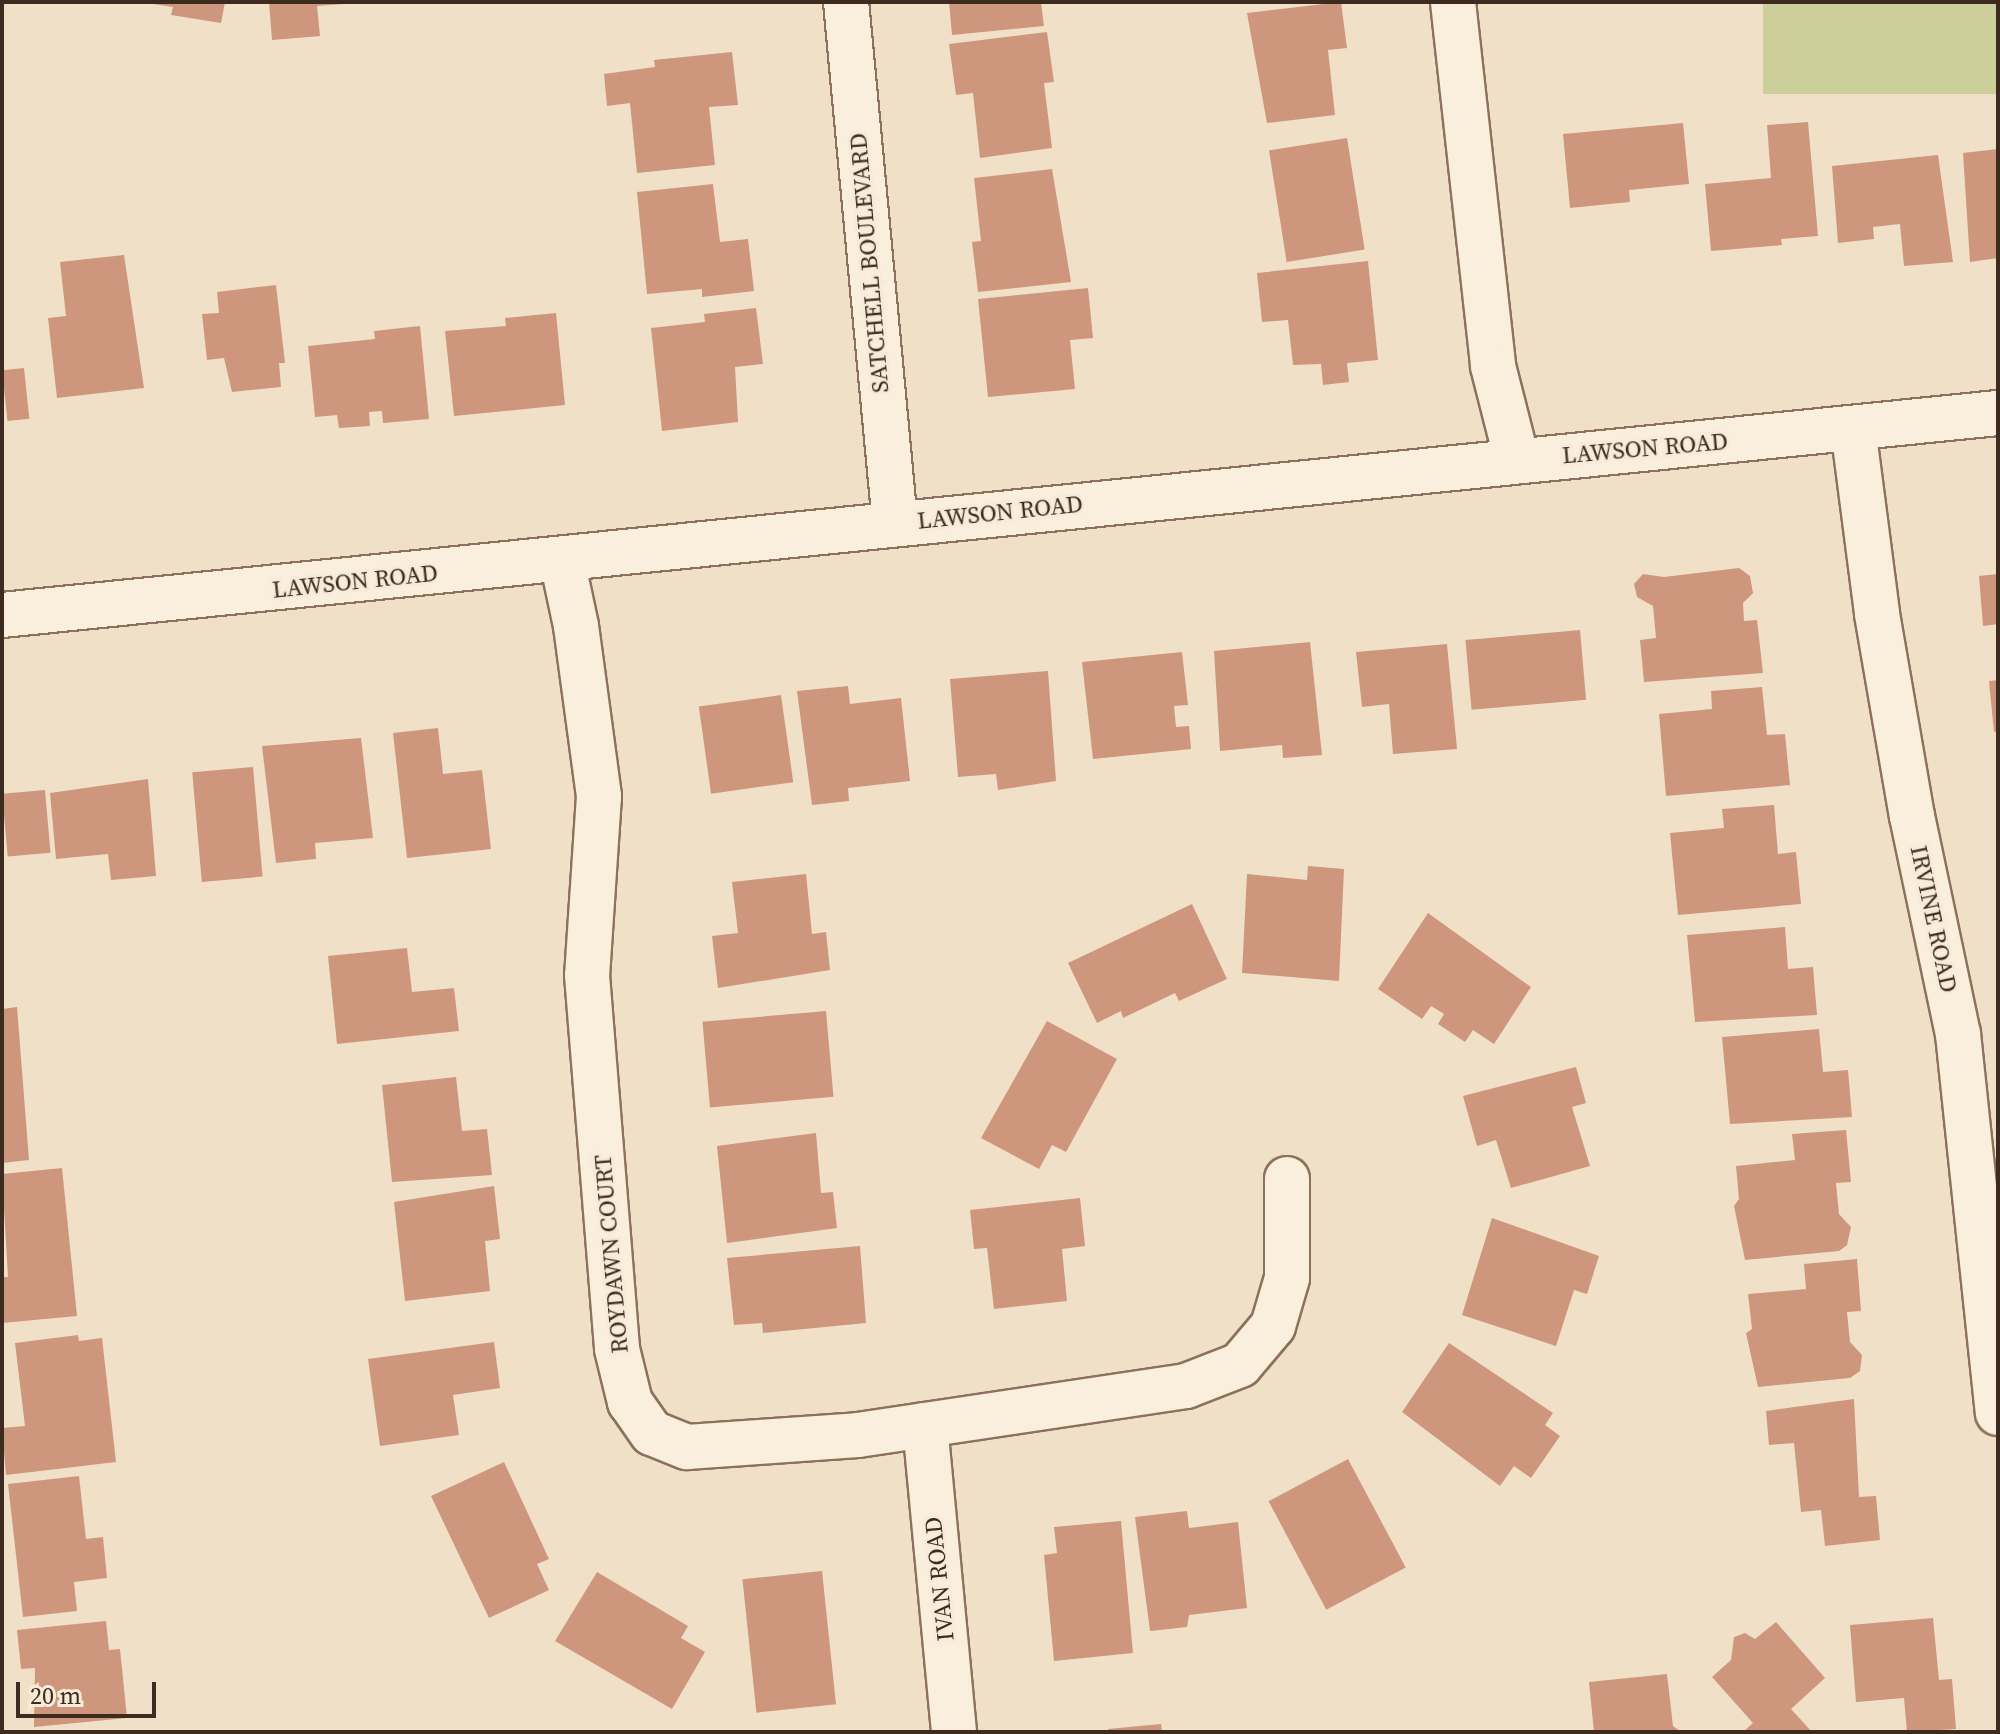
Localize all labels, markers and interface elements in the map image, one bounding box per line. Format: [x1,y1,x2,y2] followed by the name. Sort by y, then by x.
[843,132,895,394] street label: SATCHELL BOULEVARD
[1561,426,1729,470] street label: LAWSON ROAD
[916,489,1084,535] street label: LAWSON ROAD
[271,558,439,604] street label: LAWSON ROAD
[1904,843,1964,995] street label: IRVINE ROAD
[588,1153,634,1355] street label: ROYDAWN COURT
[918,1515,960,1643] street label: IVAN ROAD
[20,1666,160,1716] scale bar
[30,1679,81,1712] text: 20 m

